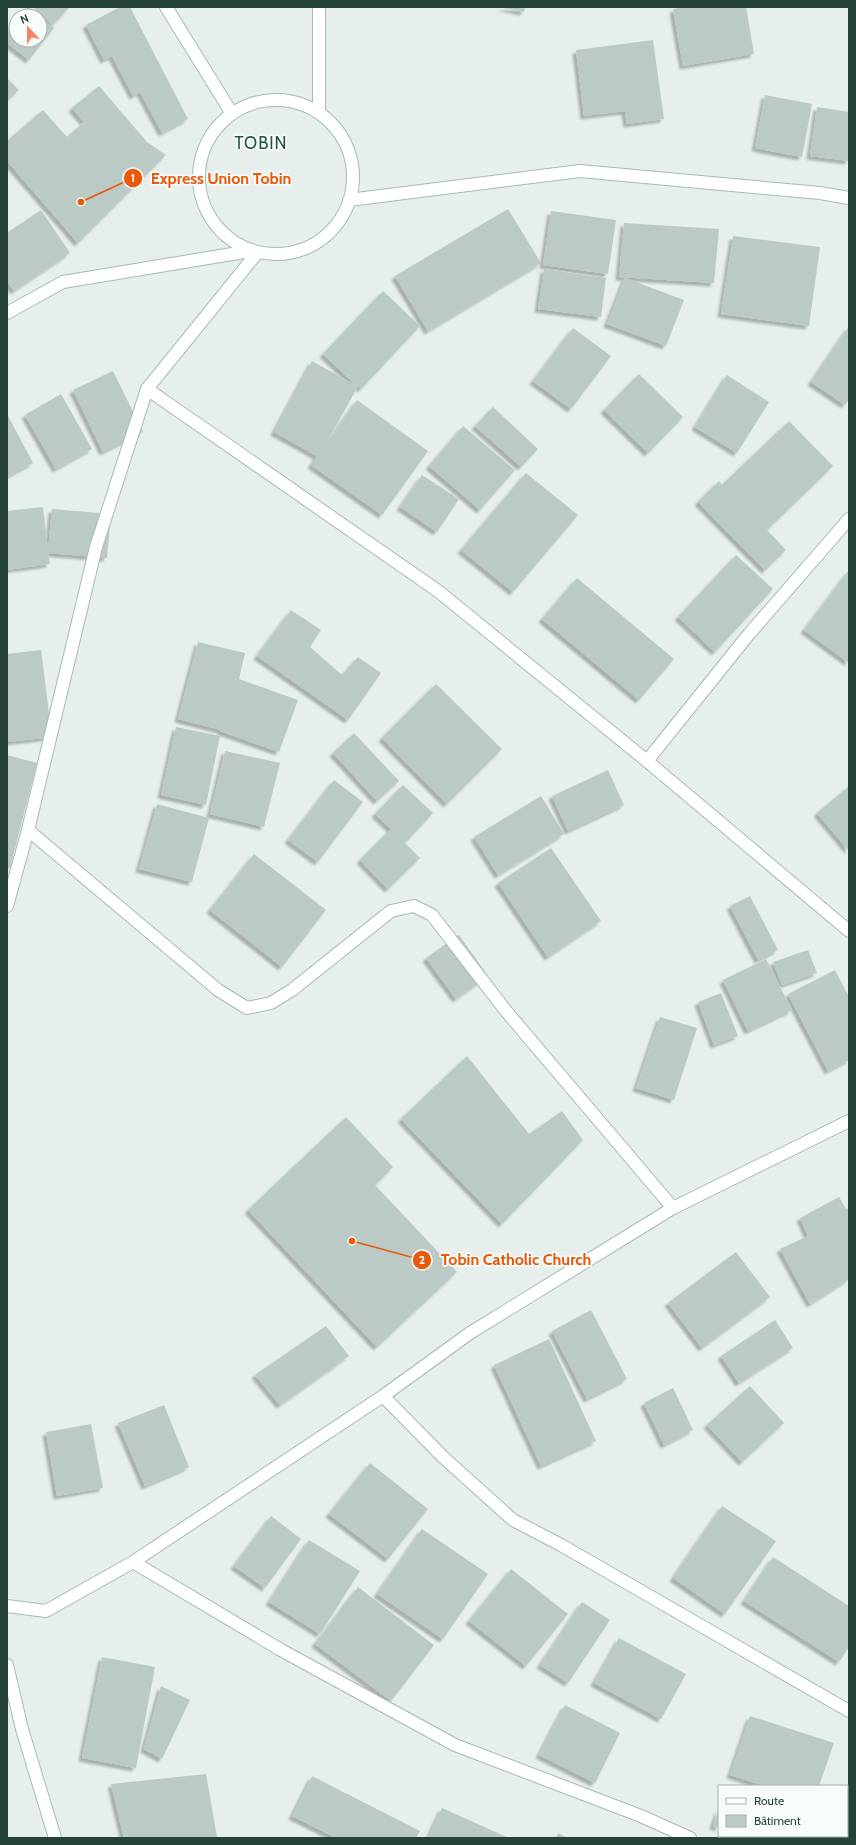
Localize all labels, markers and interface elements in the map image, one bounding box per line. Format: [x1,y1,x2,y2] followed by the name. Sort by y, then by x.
[8,8,48,48] north arrow
[18,11,30,27] text: N
[234,133,288,153] district label: TOBIN
[123,164,299,192] callout: Express Union Tobin
[151,169,291,188] text: Express Union Tobin
[131,170,135,185] text: 1
[412,1246,599,1274] callout: Tobin Catholic Church
[441,1250,591,1269] text: Tobin Catholic Church
[419,1252,425,1267] text: 2
[718,1785,848,1837] legend
[754,1793,784,1808] text: Route
[754,1813,801,1828] text: Bâtiment

